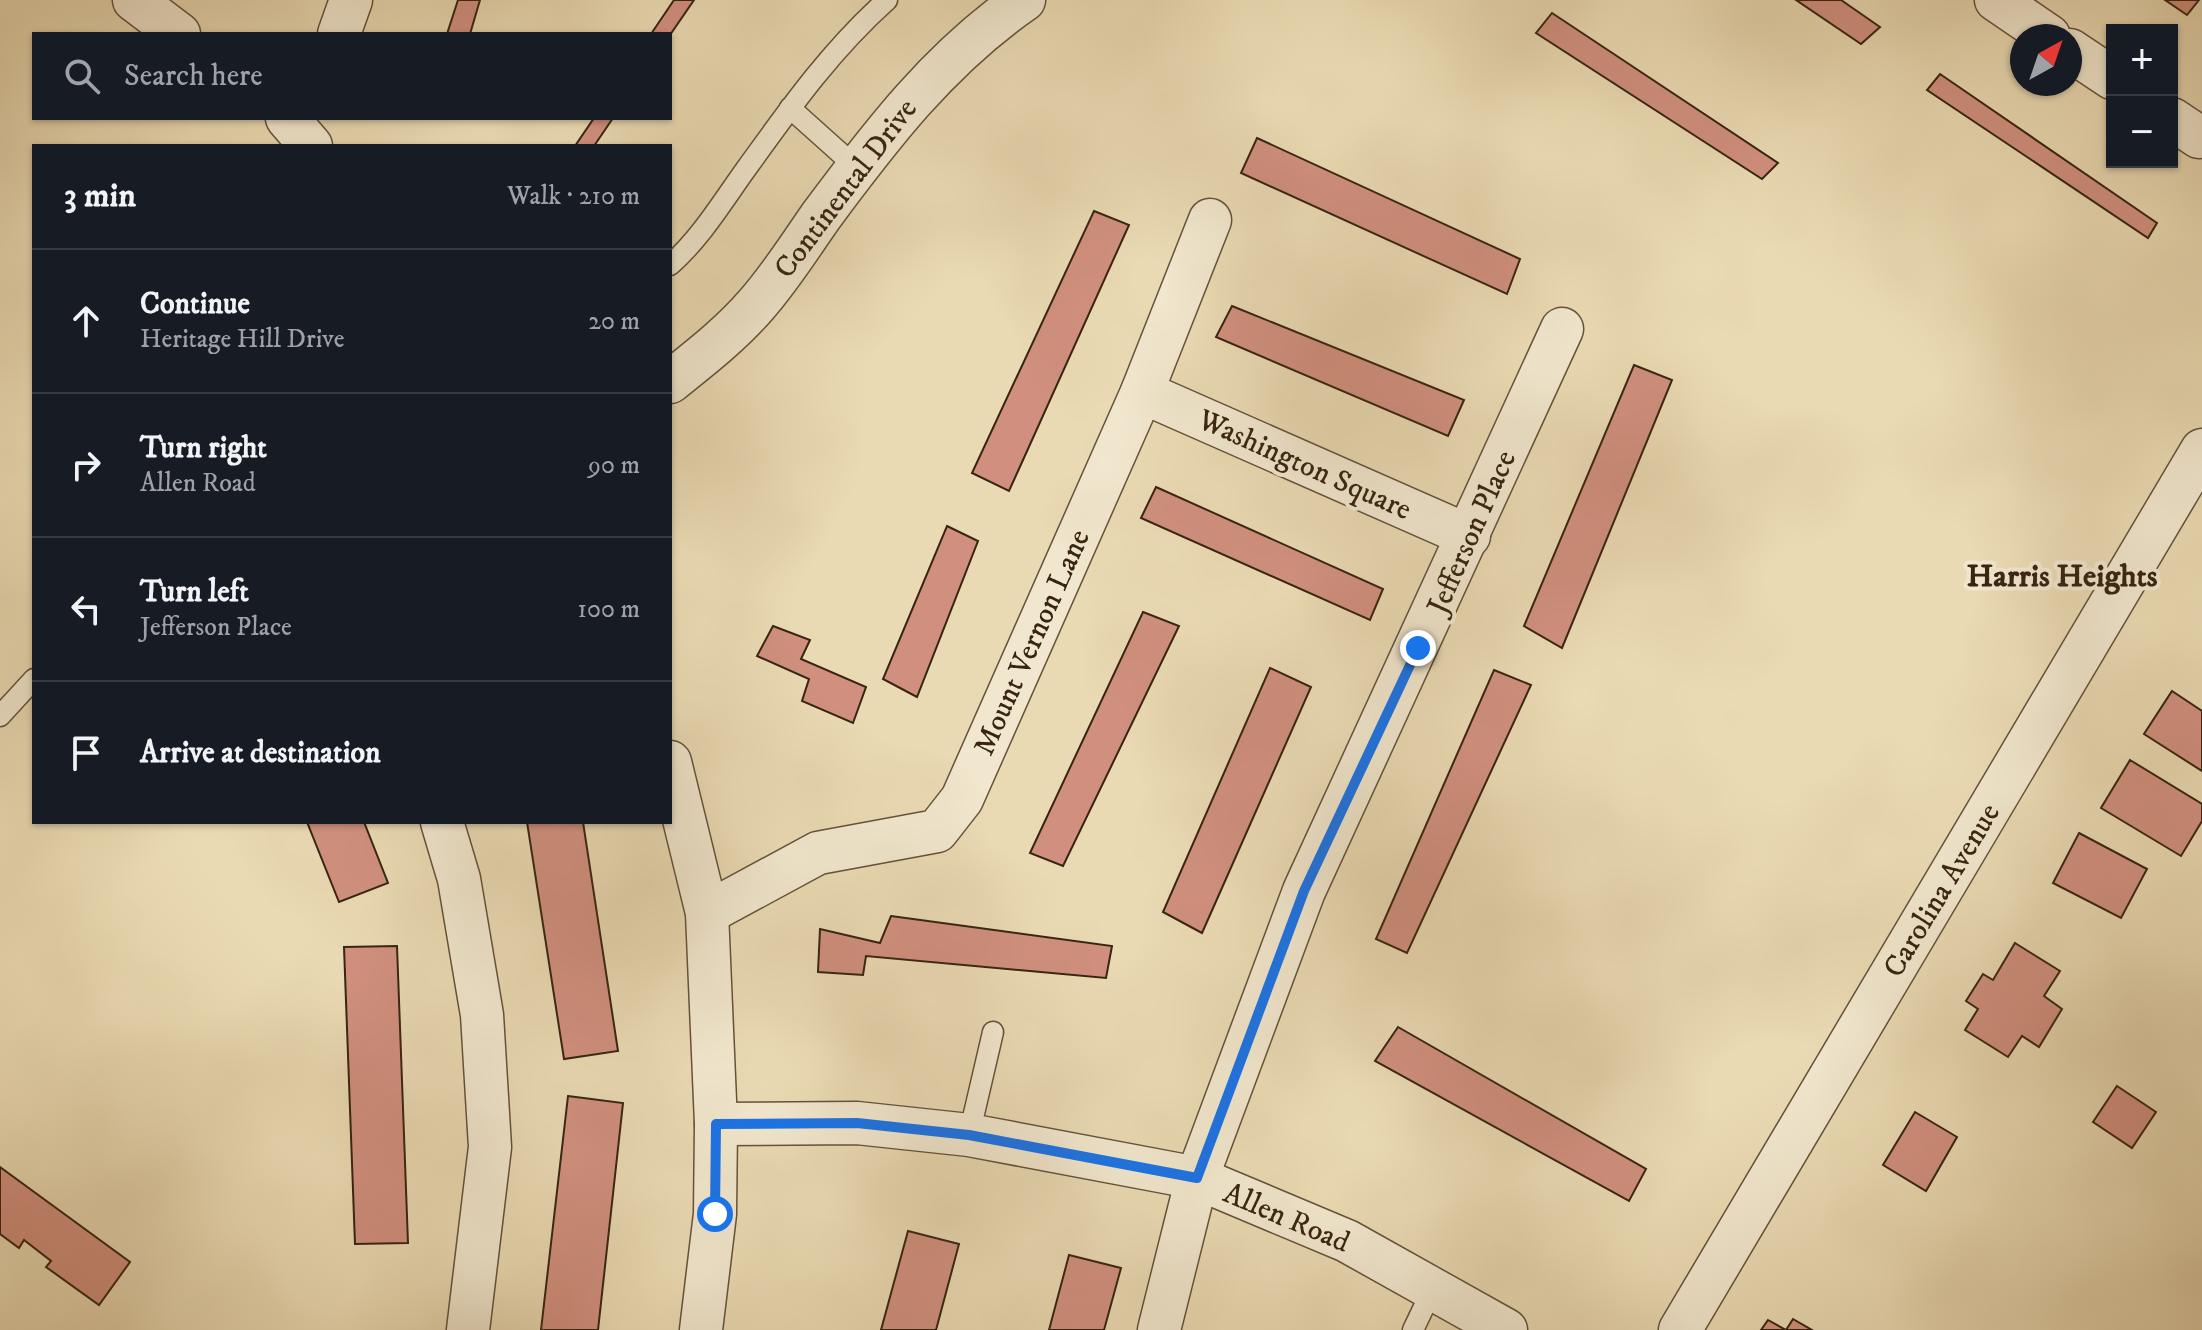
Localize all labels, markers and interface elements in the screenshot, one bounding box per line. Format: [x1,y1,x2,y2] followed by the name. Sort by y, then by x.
[2010,24,2082,96] north arrow
[2106,24,2178,168] map controls
[2106,24,2178,96] button: +
[32,32,672,120] search box
[60,54,104,98] icon: search
[124,58,263,95] text: Search here
[767,92,926,286] street label: Continental Drive
[2106,96,2178,168] button: −
[64,175,136,217] text: 3 min
[507,180,640,213] text: Walk · 210 m
[140,286,250,323] text: Continue
[64,299,108,343] icon: ahead
[588,305,640,338] text: 20 m
[140,323,344,356] text: Heritage Hill Drive
[1191,401,1417,529] street label: Washington Square
[140,430,267,467] text: Turn right
[64,443,108,487] icon: right
[1419,445,1525,623] street label: Jefferson Place
[588,449,640,482] text: 90 m
[140,467,256,500] text: Allen Road
[966,524,1099,761] street label: Mount Vernon Lane
[1966,557,2158,597] district label: Harris Heights
[140,574,249,611] text: Turn left
[64,587,108,631] icon: left
[577,593,640,626] text: 100 m
[140,611,292,644] text: Jefferson Place
[1400,630,1436,666] route end
[64,731,108,775] icon: arrive
[140,735,381,772] text: Arrive at destination
[1876,797,2009,984] street label: Carolina Avenue
[1218,1175,1355,1262] street label: Allen Road
[697,1196,733,1232] route start

